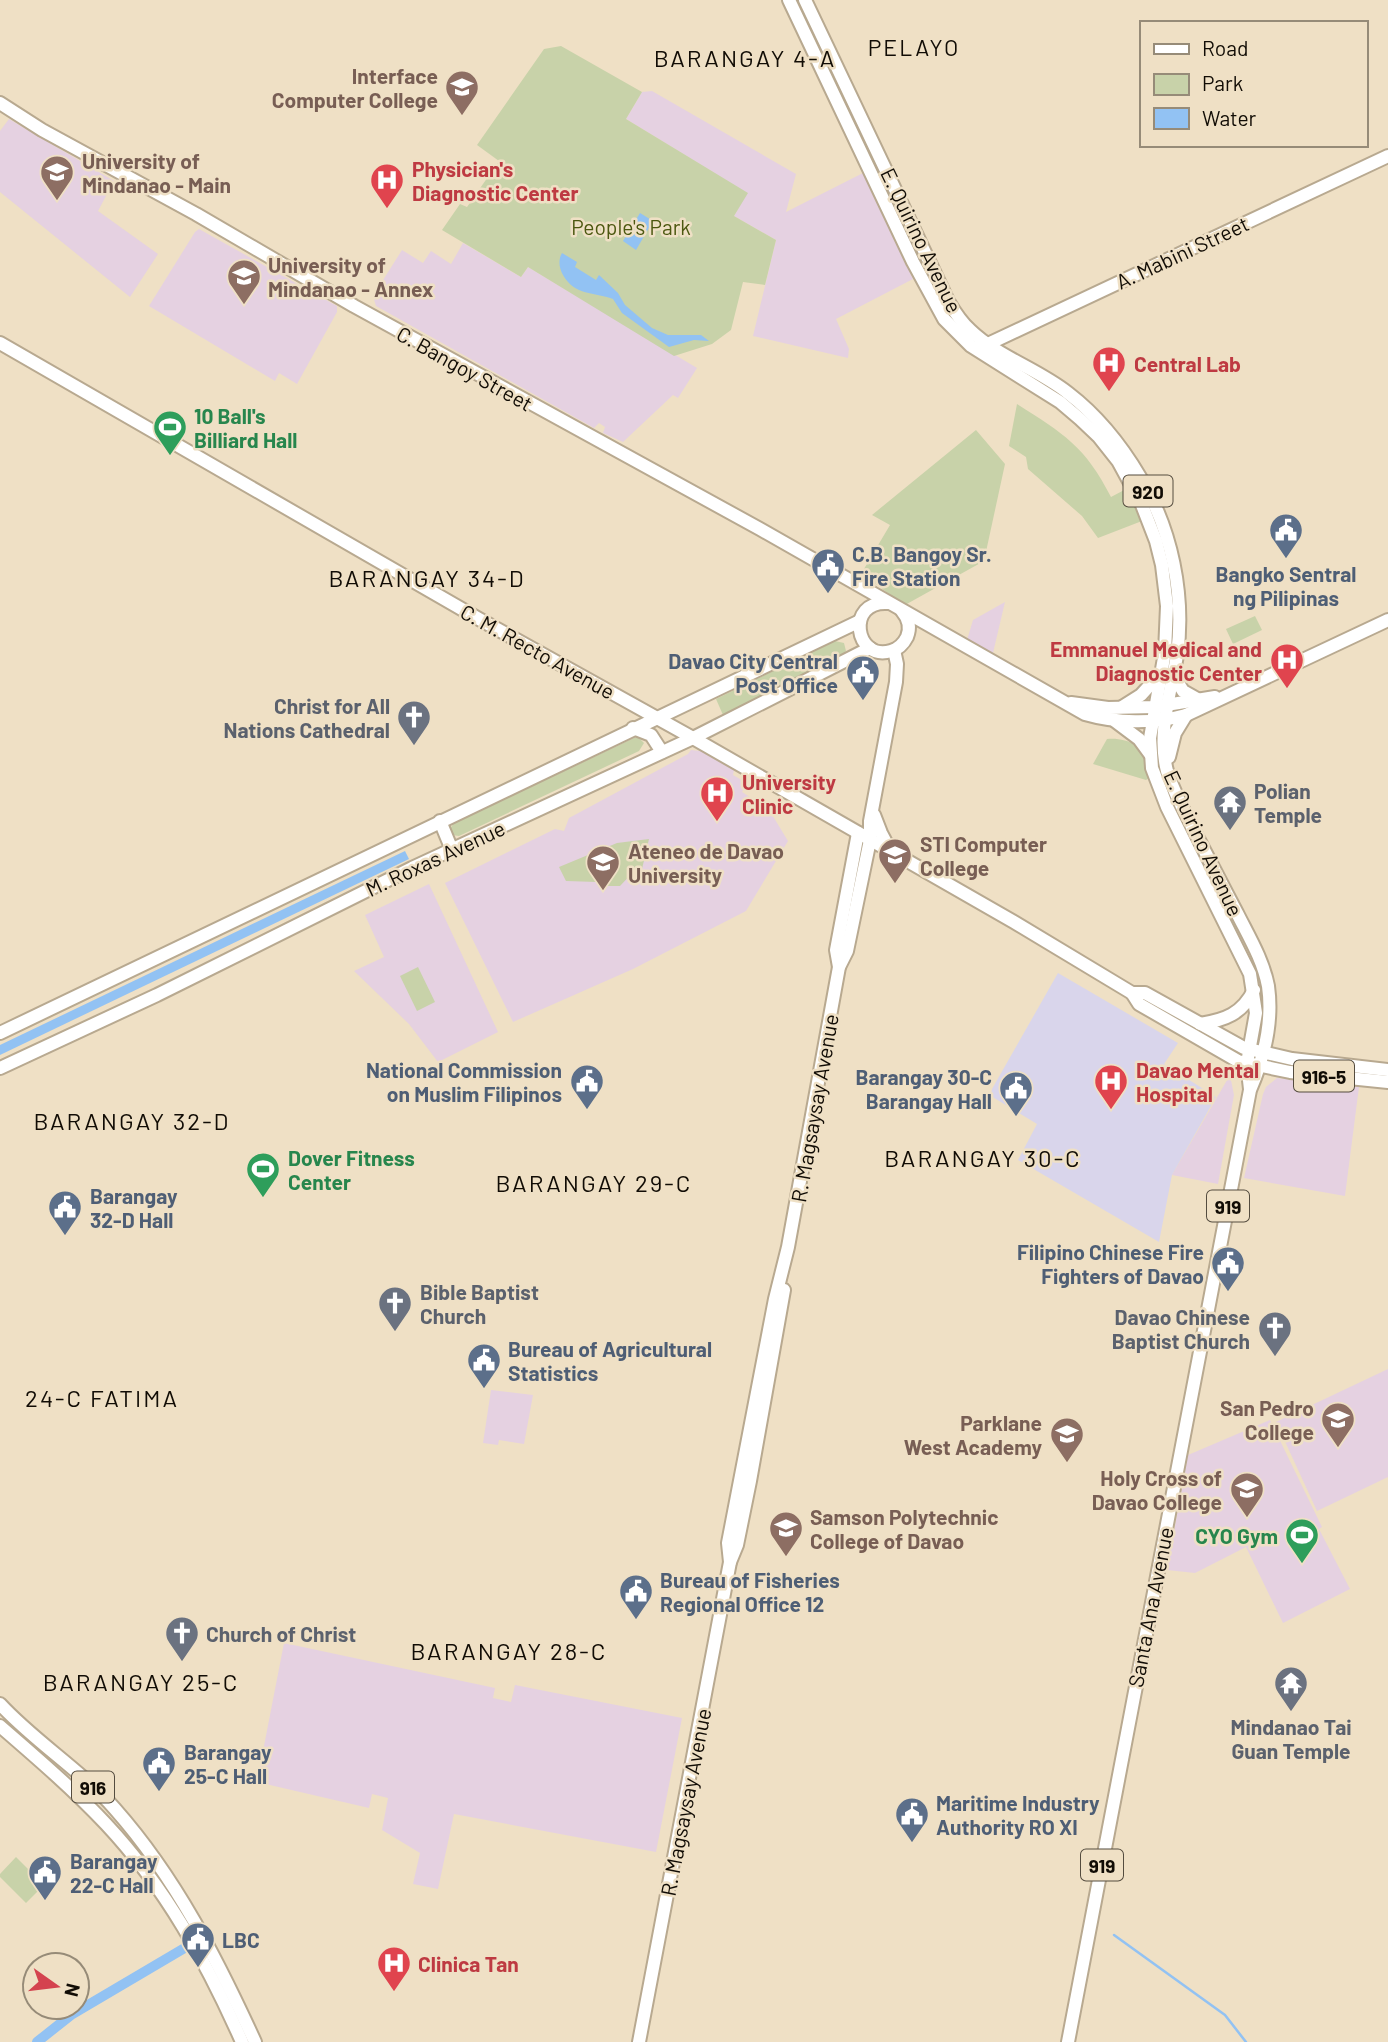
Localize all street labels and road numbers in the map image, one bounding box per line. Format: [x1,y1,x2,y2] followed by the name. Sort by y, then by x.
[876,164,968,316] street label: E. Quirino Avenue
[1112,210,1252,294] street label: A. Mabini Street
[393,320,537,416] street label: C. Bangoy Street
[1124,476,1172,506] road number: 920
[457,598,619,704] street label: C. M. Recto Avenue
[1159,766,1249,920] street label: E. Quirino Avenue
[361,815,509,901] street label: M. Roxas Avenue
[785,1012,843,1204] street label: R. Magsaysay Avenue
[1294,1060,1354,1092] road number: 916-5
[1207,1190,1249,1222] road number: 919
[1122,1525,1178,1689] street label: Santa Ana Avenue
[655,1706,715,1898] street label: R. Magsaysay Avenue
[72,1772,114,1802] road number: 916
[1081,1850,1123,1881] road number: 919

